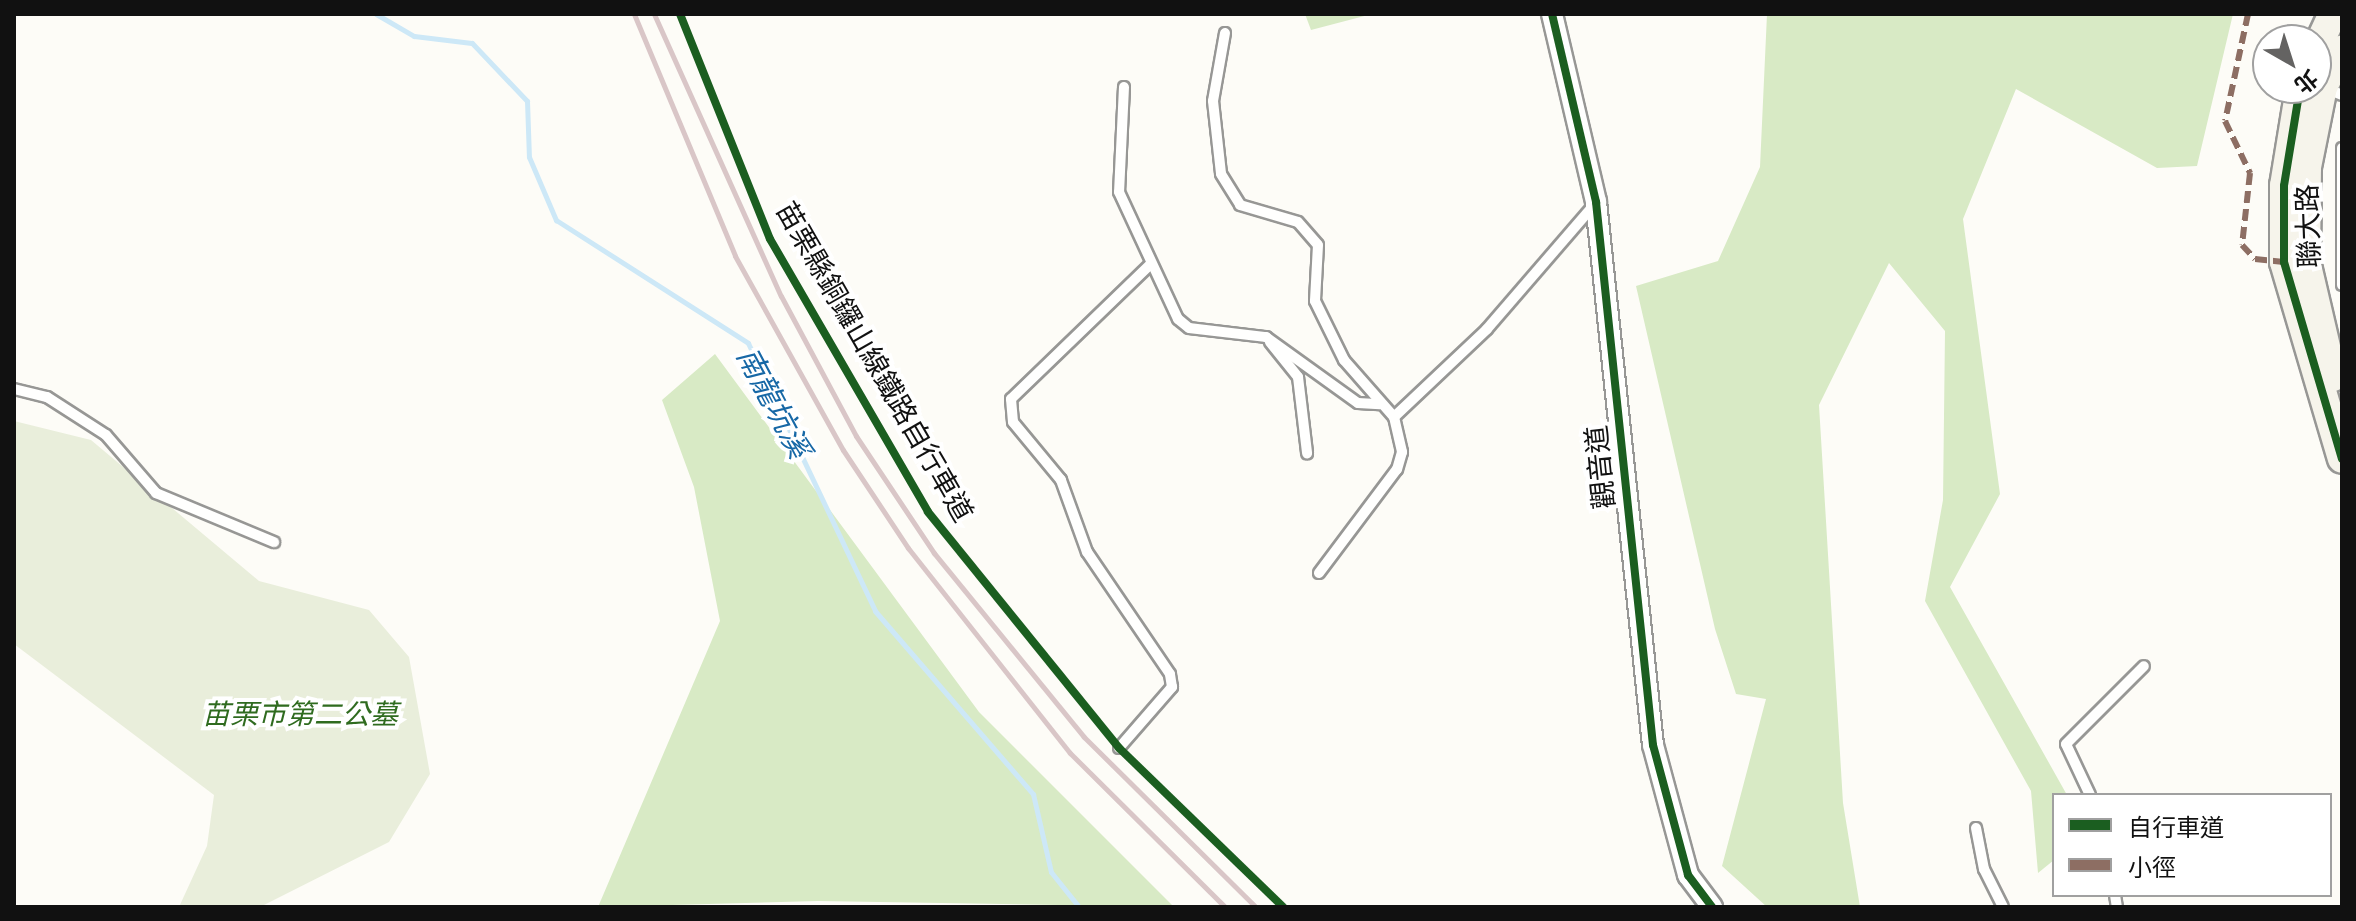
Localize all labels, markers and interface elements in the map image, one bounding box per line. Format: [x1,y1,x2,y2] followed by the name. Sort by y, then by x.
[2252,24,2332,104] north arrow
[2289,64,2323,99] text: 北
[2291,183,2327,269] street label: 聯大路
[768,196,980,528] street label: 苗栗縣銅鑼山線鐵路自行車道
[729,342,817,464] water label: 南龍坑溪
[1580,423,1622,511] street label: 觀音道
[202,698,398,732] park label: 苗栗市第二公墓
[2052,793,2332,897] legend
[2128,814,2224,842] text: 自行車道
[2128,854,2176,882] text: 小徑

